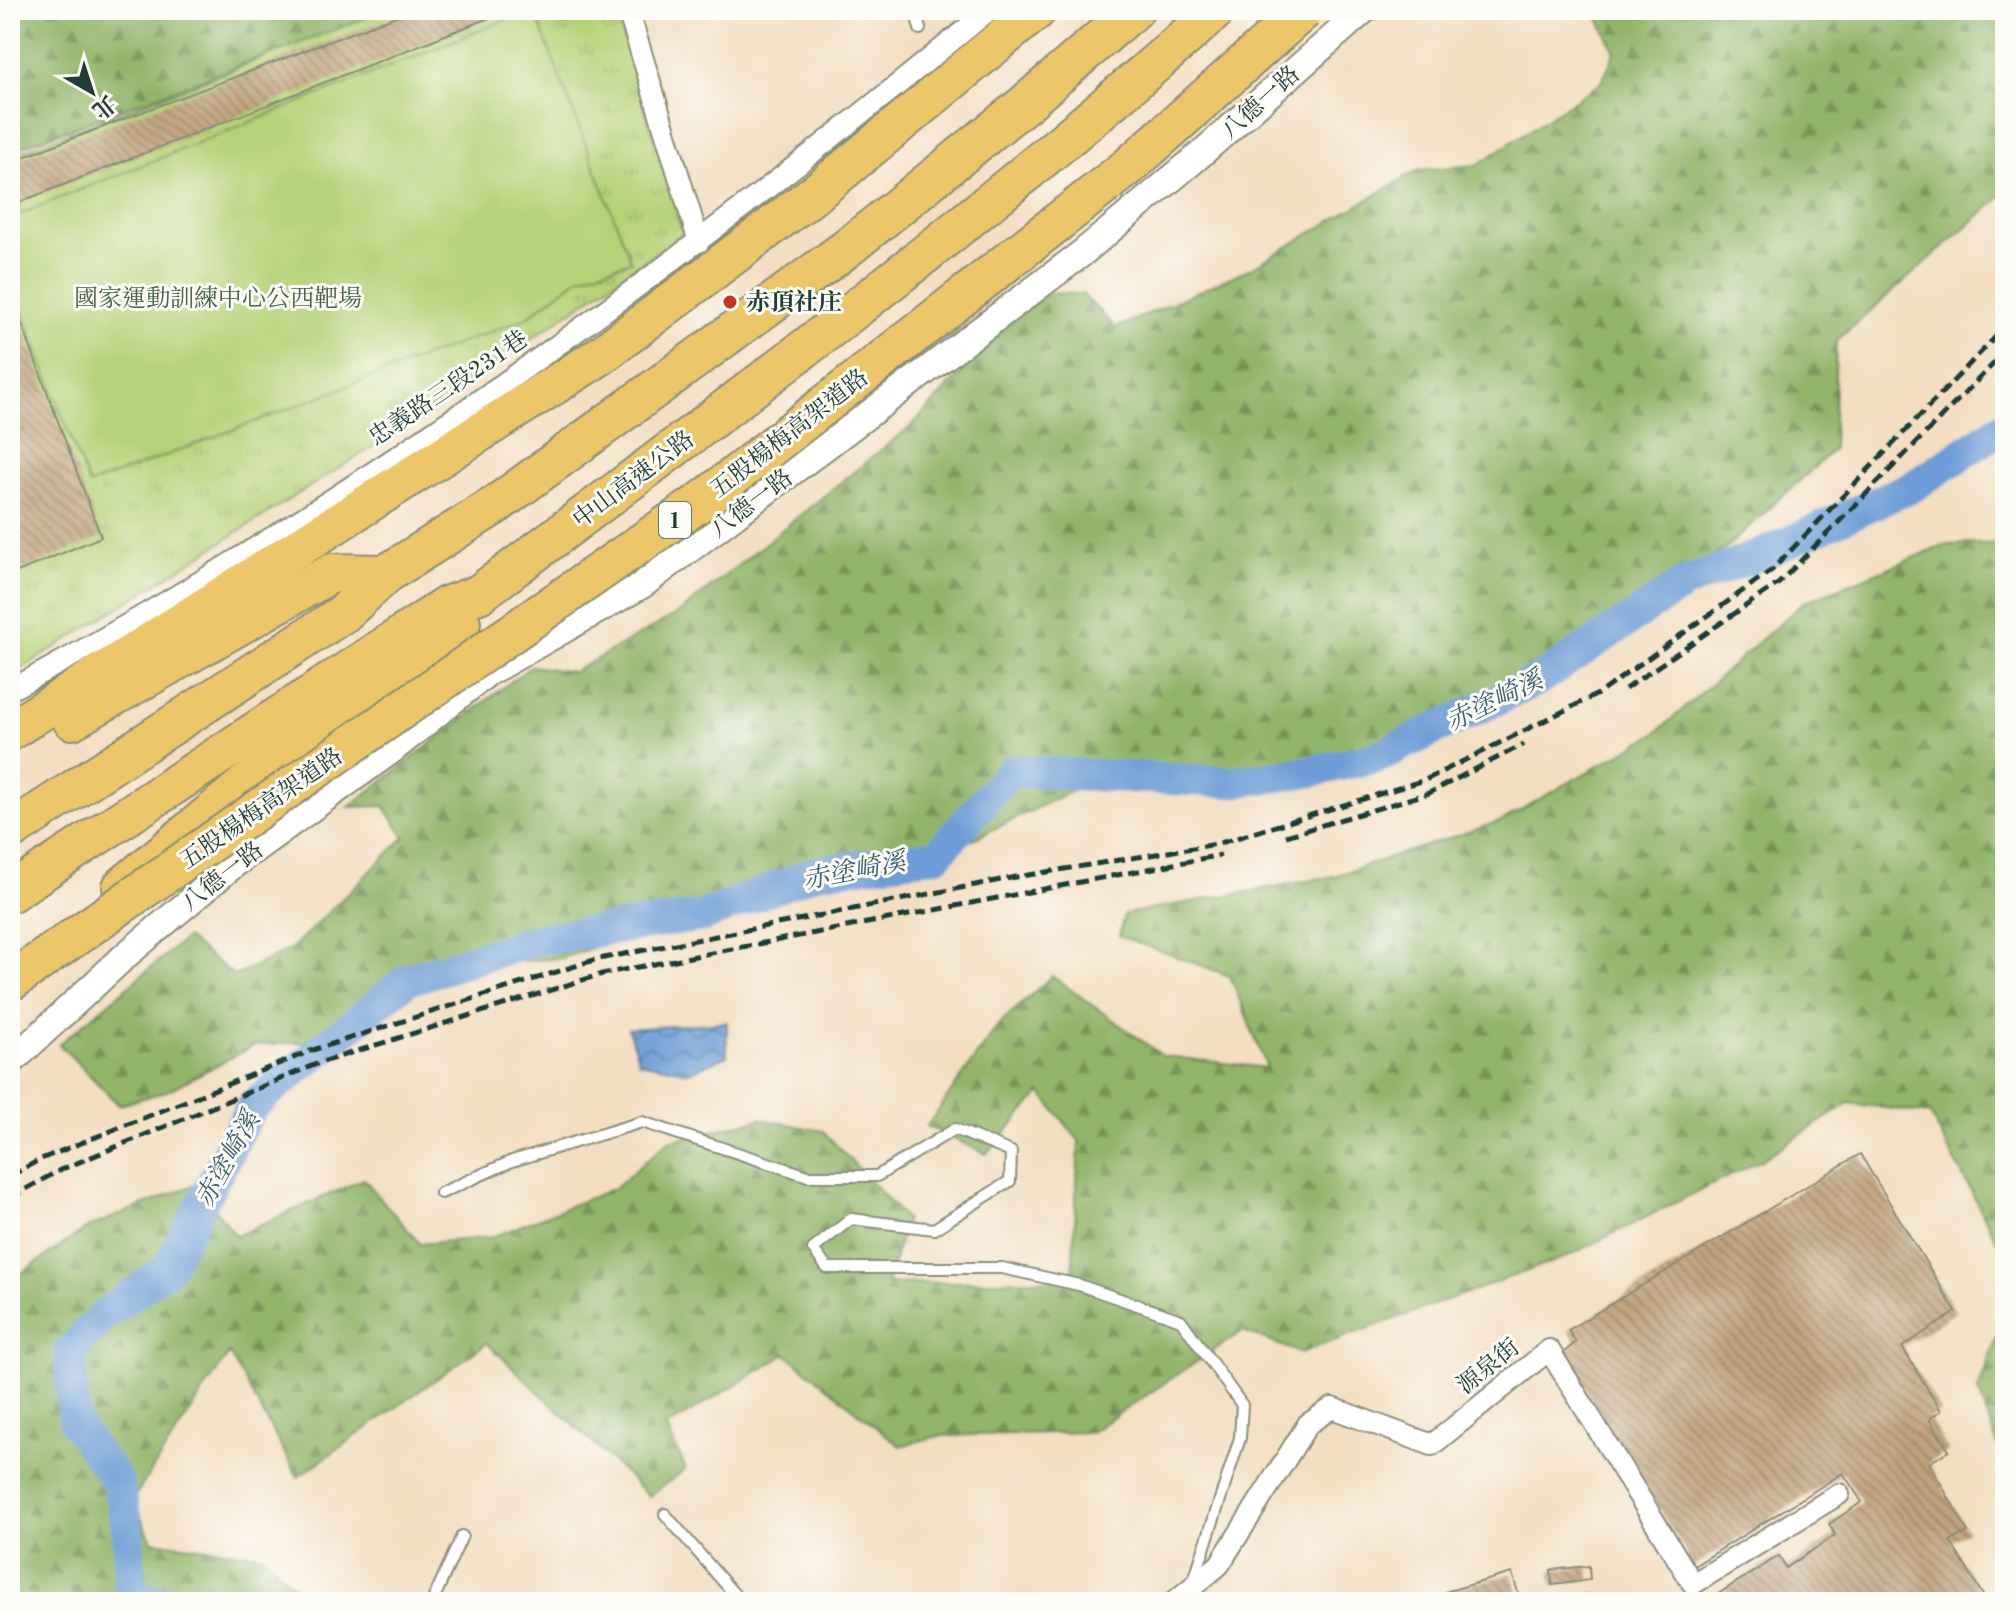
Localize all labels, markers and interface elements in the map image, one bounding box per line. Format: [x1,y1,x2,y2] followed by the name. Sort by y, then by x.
[52,52,132,132] north arrow
[1216,60,1305,145] street label: 八德一路
[88,91,120,123] text: 北
[74,285,362,312] park label: 國家運動訓練中心公西靶場
[746,289,842,316] place label: 赤頂社庄
[721,293,739,311] marker: 赤頂社庄
[364,325,533,452] street label: 忠義路三段231巷
[705,364,873,503] street label: 五股楊梅高架道路
[568,425,699,534] street label: 中山高速公路
[705,464,798,543] street label: 八德一路
[659,502,691,538] road number: 1
[1442,664,1550,736] water label: 赤塗崎溪
[175,742,348,875] street label: 五股楊梅高架道路
[176,836,268,917] street label: 八德一路
[800,847,911,895] water label: 赤塗崎溪
[190,1105,267,1212] water label: 赤塗崎溪
[1452,1333,1525,1400] street label: 源泉街

